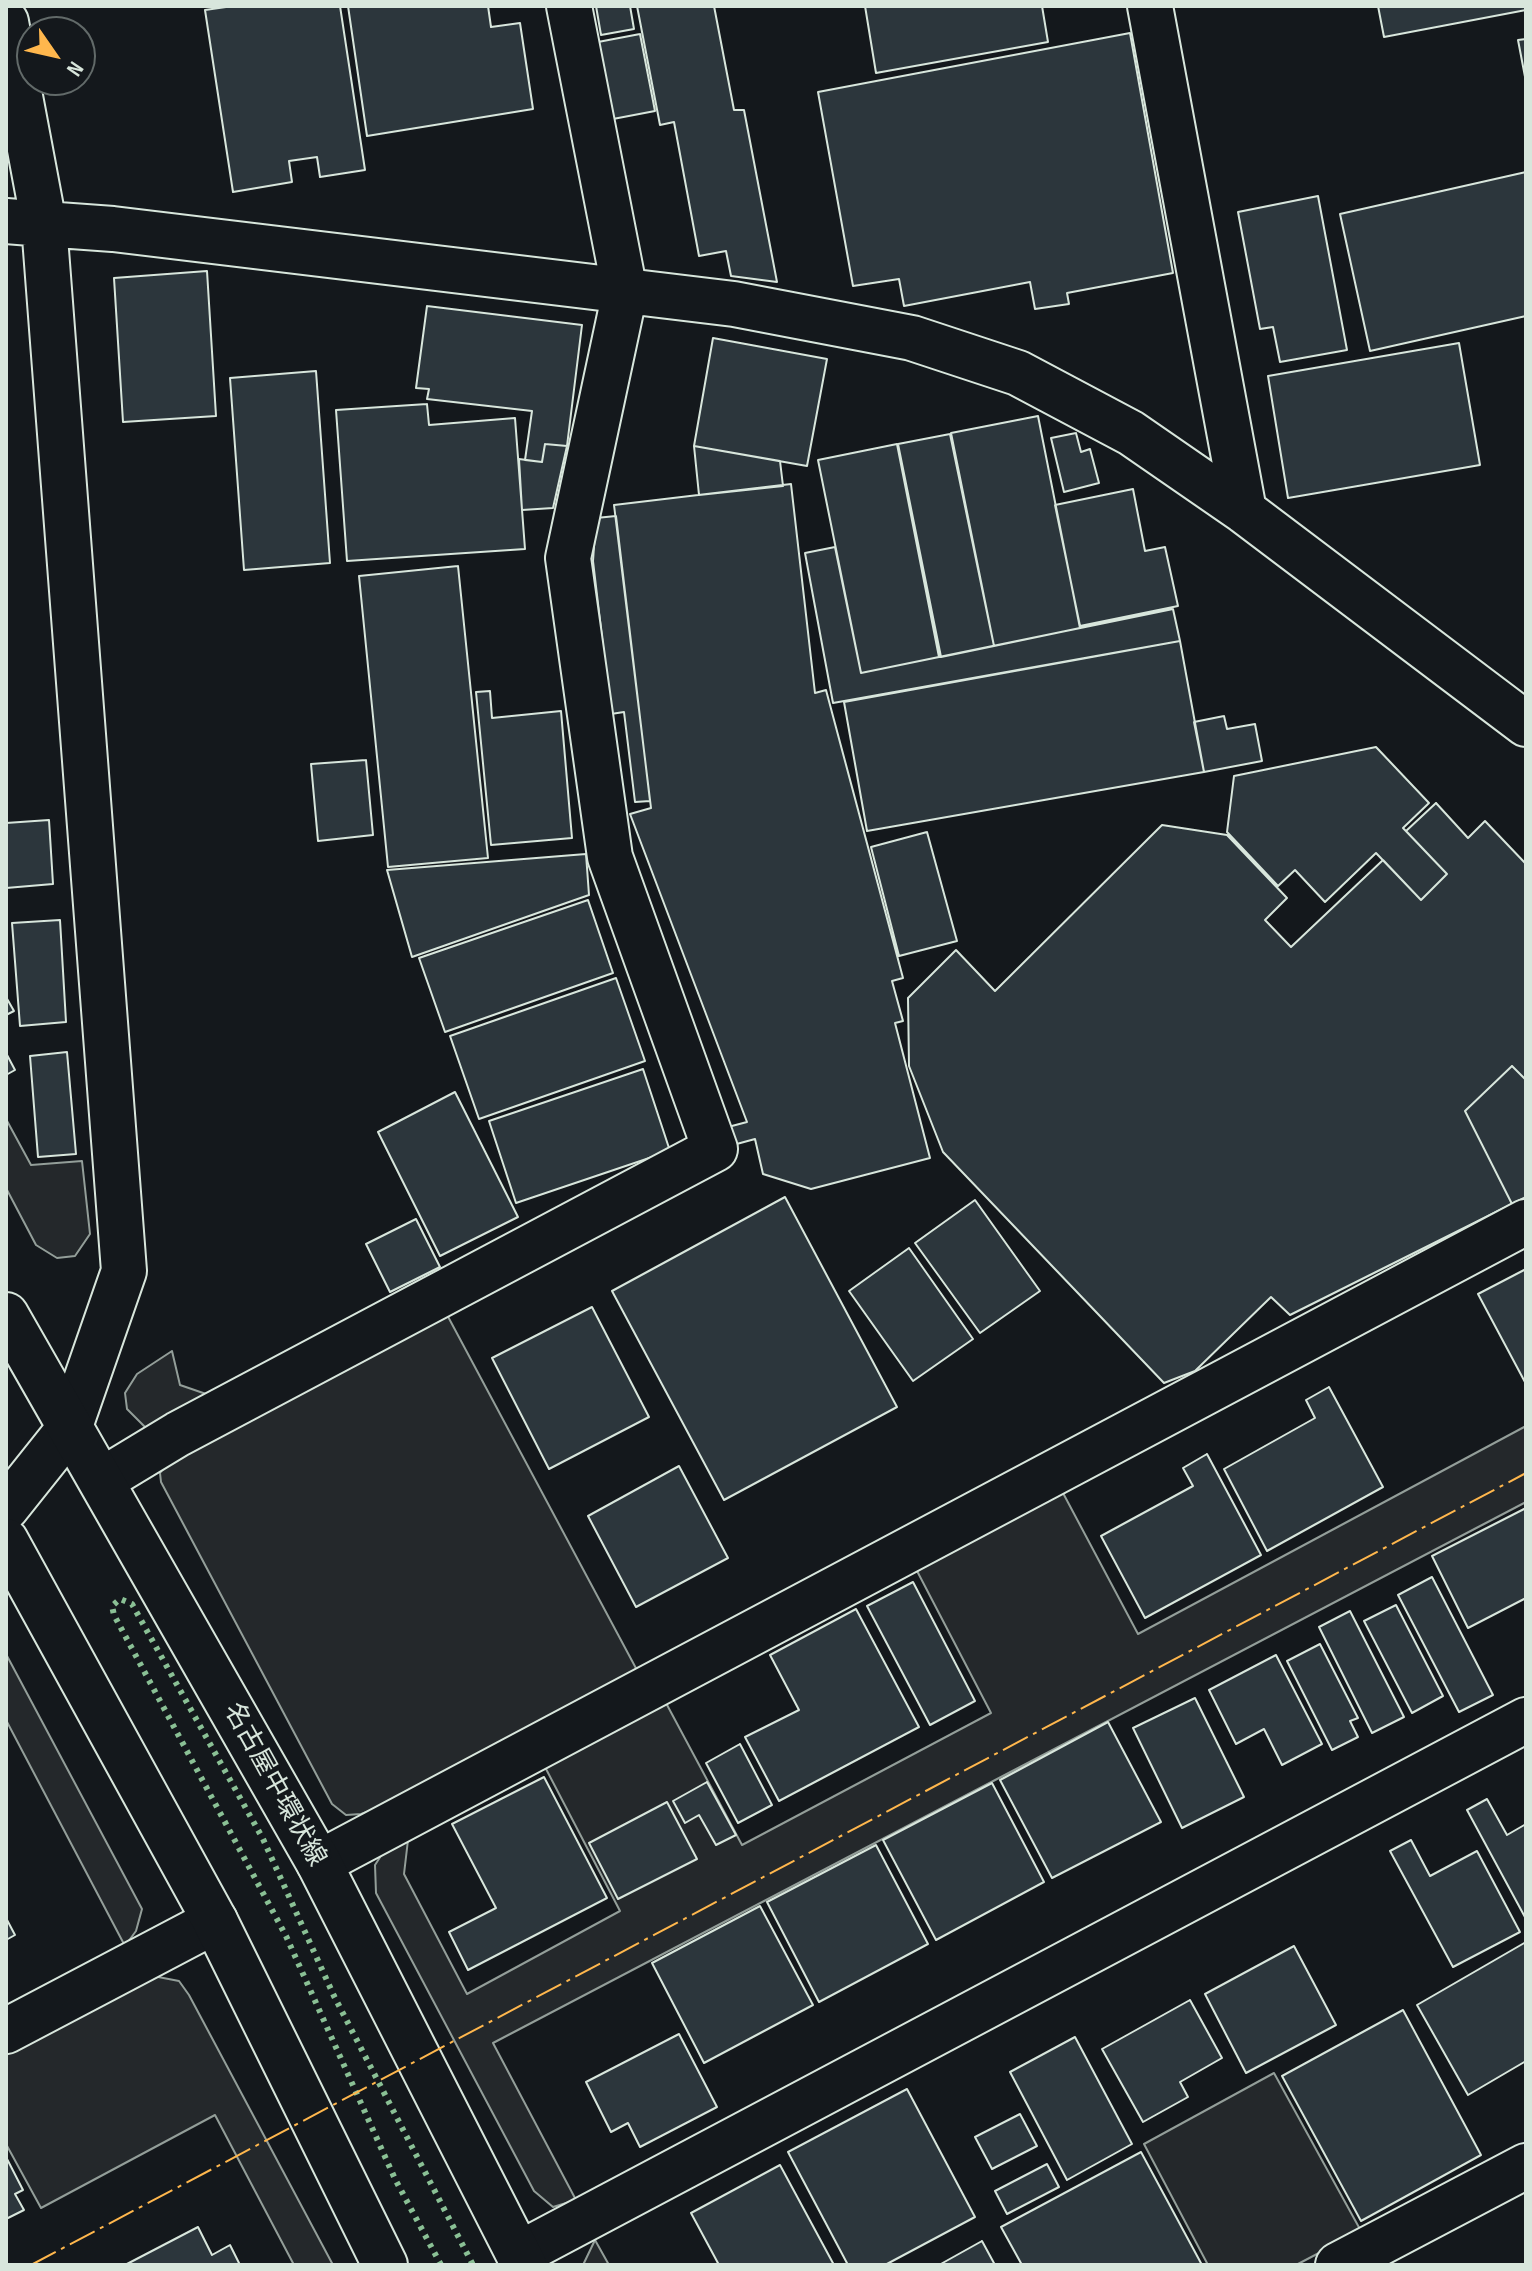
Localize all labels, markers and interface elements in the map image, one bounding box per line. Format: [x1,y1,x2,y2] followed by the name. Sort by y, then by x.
[16,16,96,96] north arrow
[60,56,89,81] text: N
[216,1698,332,1872] street label: 名古屋中環状線

